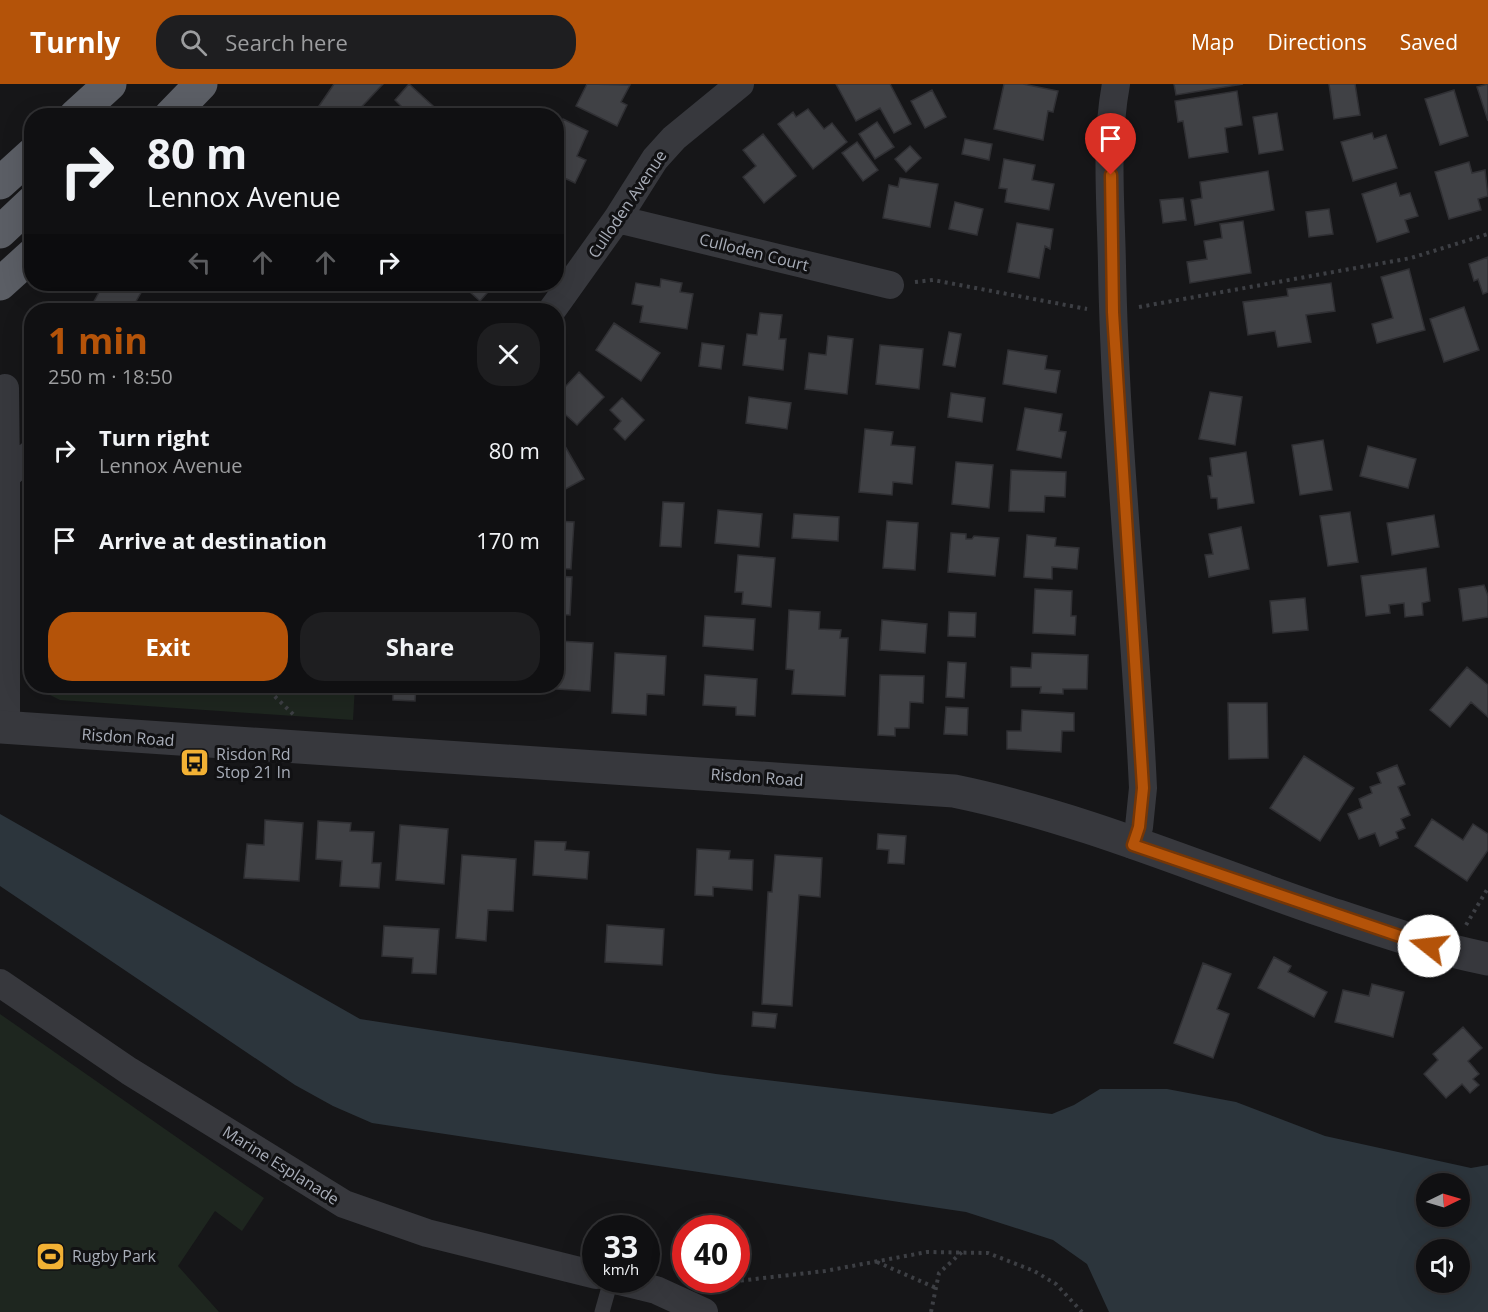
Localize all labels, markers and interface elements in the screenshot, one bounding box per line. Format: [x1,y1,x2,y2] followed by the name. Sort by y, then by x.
[156,15,576,69] search box
[30,23,120,61] text: Turnly
[177,26,210,59] icon: search
[225,27,348,57] text: Search here
[1191,28,1234,56] text: Map
[1267,28,1367,56] text: Directions
[1400,28,1458,56] text: Saved
[1085,113,1136,175] pin
[1094,122,1127,155] icon: arrive
[147,124,247,181] text: 80 m
[48,132,126,210] icon: right
[583,146,671,262] street label: Culloden Avenue
[147,178,341,215] text: Lennox Avenue
[697,228,811,276] street label: Culloden Court
[183,246,216,279] icon: left
[246,246,279,279] icon: ahead
[309,246,342,279] icon: ahead
[372,246,405,279] icon: right
[48,316,148,365] text: 1 min
[477,323,540,386] button: close
[48,363,173,390] text: 250 m · 18:50
[99,422,210,452] text: Turn right
[48,434,81,467] icon: right
[489,435,540,465] text: 80 m
[99,452,243,479] text: Lennox Avenue
[48,524,81,557] icon: arrive
[99,525,327,555] text: Arrive at destination
[476,525,540,555] text: 170 m
[48,612,288,681] button: Exit
[300,612,540,681] button: Share
[81,723,175,751] street label: Risdon Road
[216,743,291,783] place label: Risdon Rd Stop 21 In
[179,747,211,779] bus stop icon: Risdon Rd Stop 21 In
[710,763,804,791] street label: Risdon Road
[1397,914,1461,978] position arrow
[219,1120,343,1210] street label: Marine Esplanade
[1416,1173,1470,1227] north arrow
[1416,1173,1470,1293] map controls
[672,1215,750,1293] speed limit sign: 40
[604,1226,638,1267] text: 33
[1416,1239,1470,1293] button: sound
[35,1240,67,1272] sports icon: Rugby Park
[72,1245,156,1267] place label: Rugby Park
[603,1259,639,1279] text: km/h

